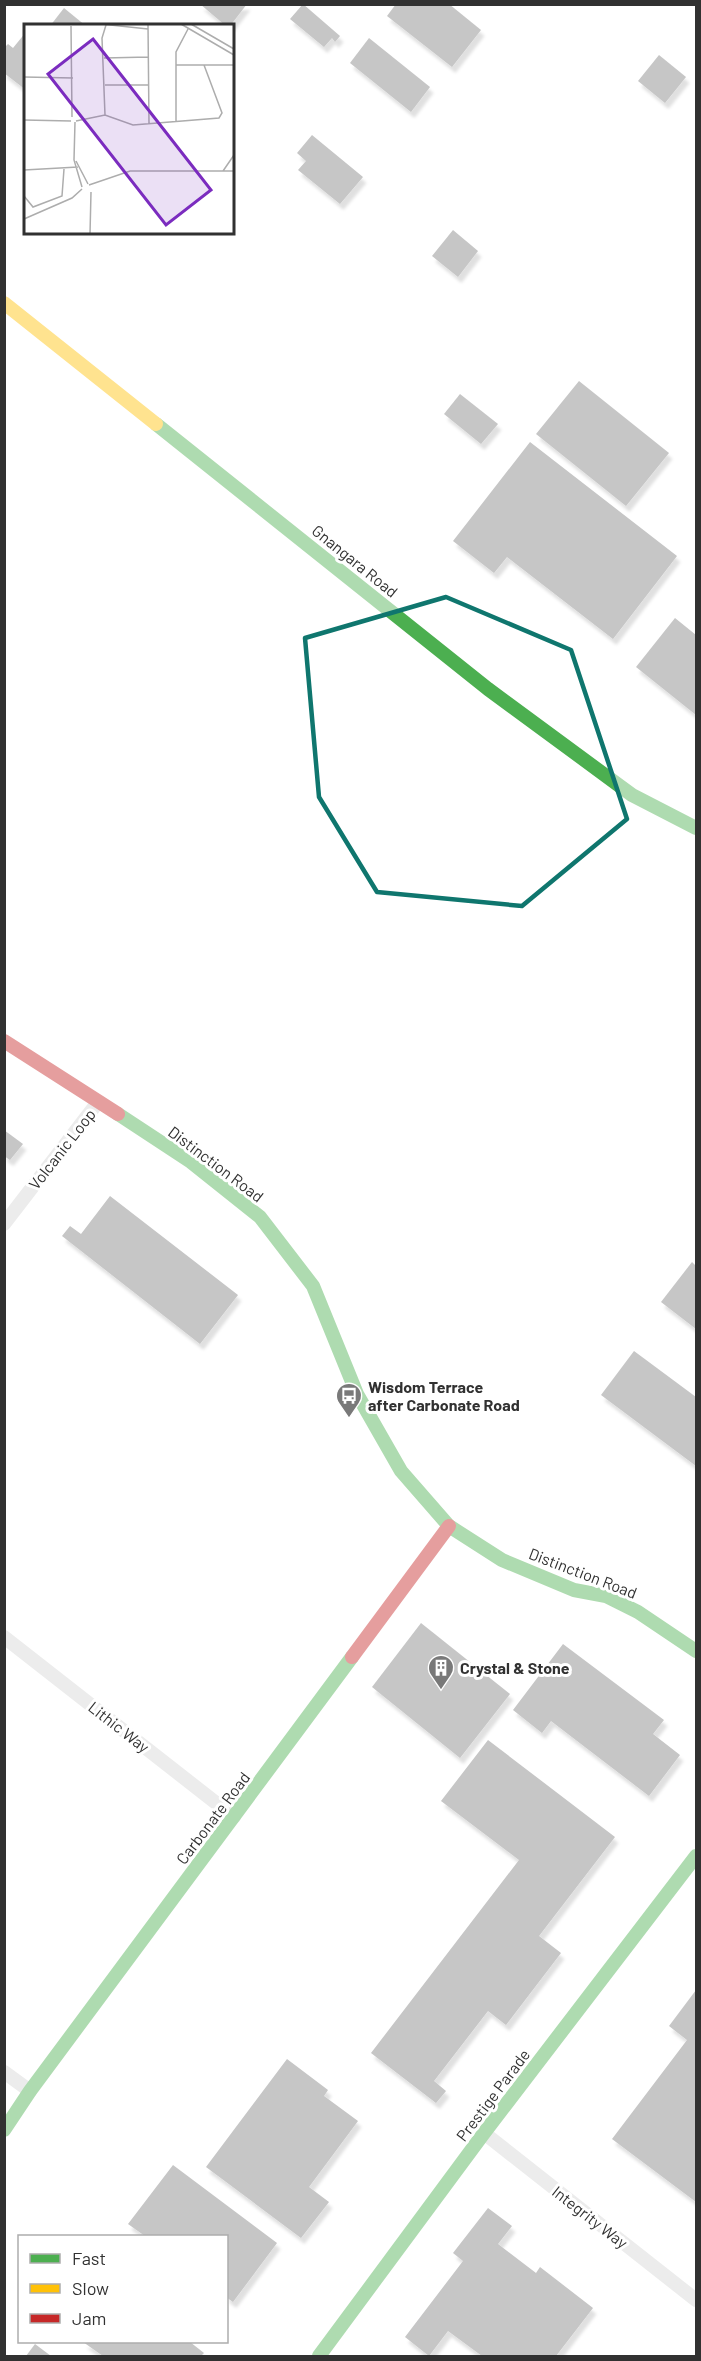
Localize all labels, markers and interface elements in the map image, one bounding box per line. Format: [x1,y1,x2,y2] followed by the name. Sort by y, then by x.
[24,24,234,234] inset map
[309,520,402,601] street label: Gnangara Road
[24,1105,99,1193] street label: Volcanic Loop
[165,1122,268,1206] street label: Distinction Road
[368,1377,520,1414] place label: Wisdom Terrace after Carbonate Road
[334,1381,364,1419] bus stop icon: Wisdom Terrace after Carbonate Road
[526,1543,640,1602] street label: Distinction Road
[426,1653,456,1691] building icon: Crystal & Stone
[460,1658,570,1677] place label: Crystal & Stone
[85,1697,154,1757] street label: Lithic Way
[172,1768,253,1867] street label: Carbonate Road
[452,2045,533,2144] street label: Prestige Parade
[549,2181,632,2252] street label: Integrity Way
[18,2235,228,2343] legend
[72,2247,106,2269] text: Fast
[72,2277,109,2299] text: Slow
[72,2307,106,2329] text: Jam

